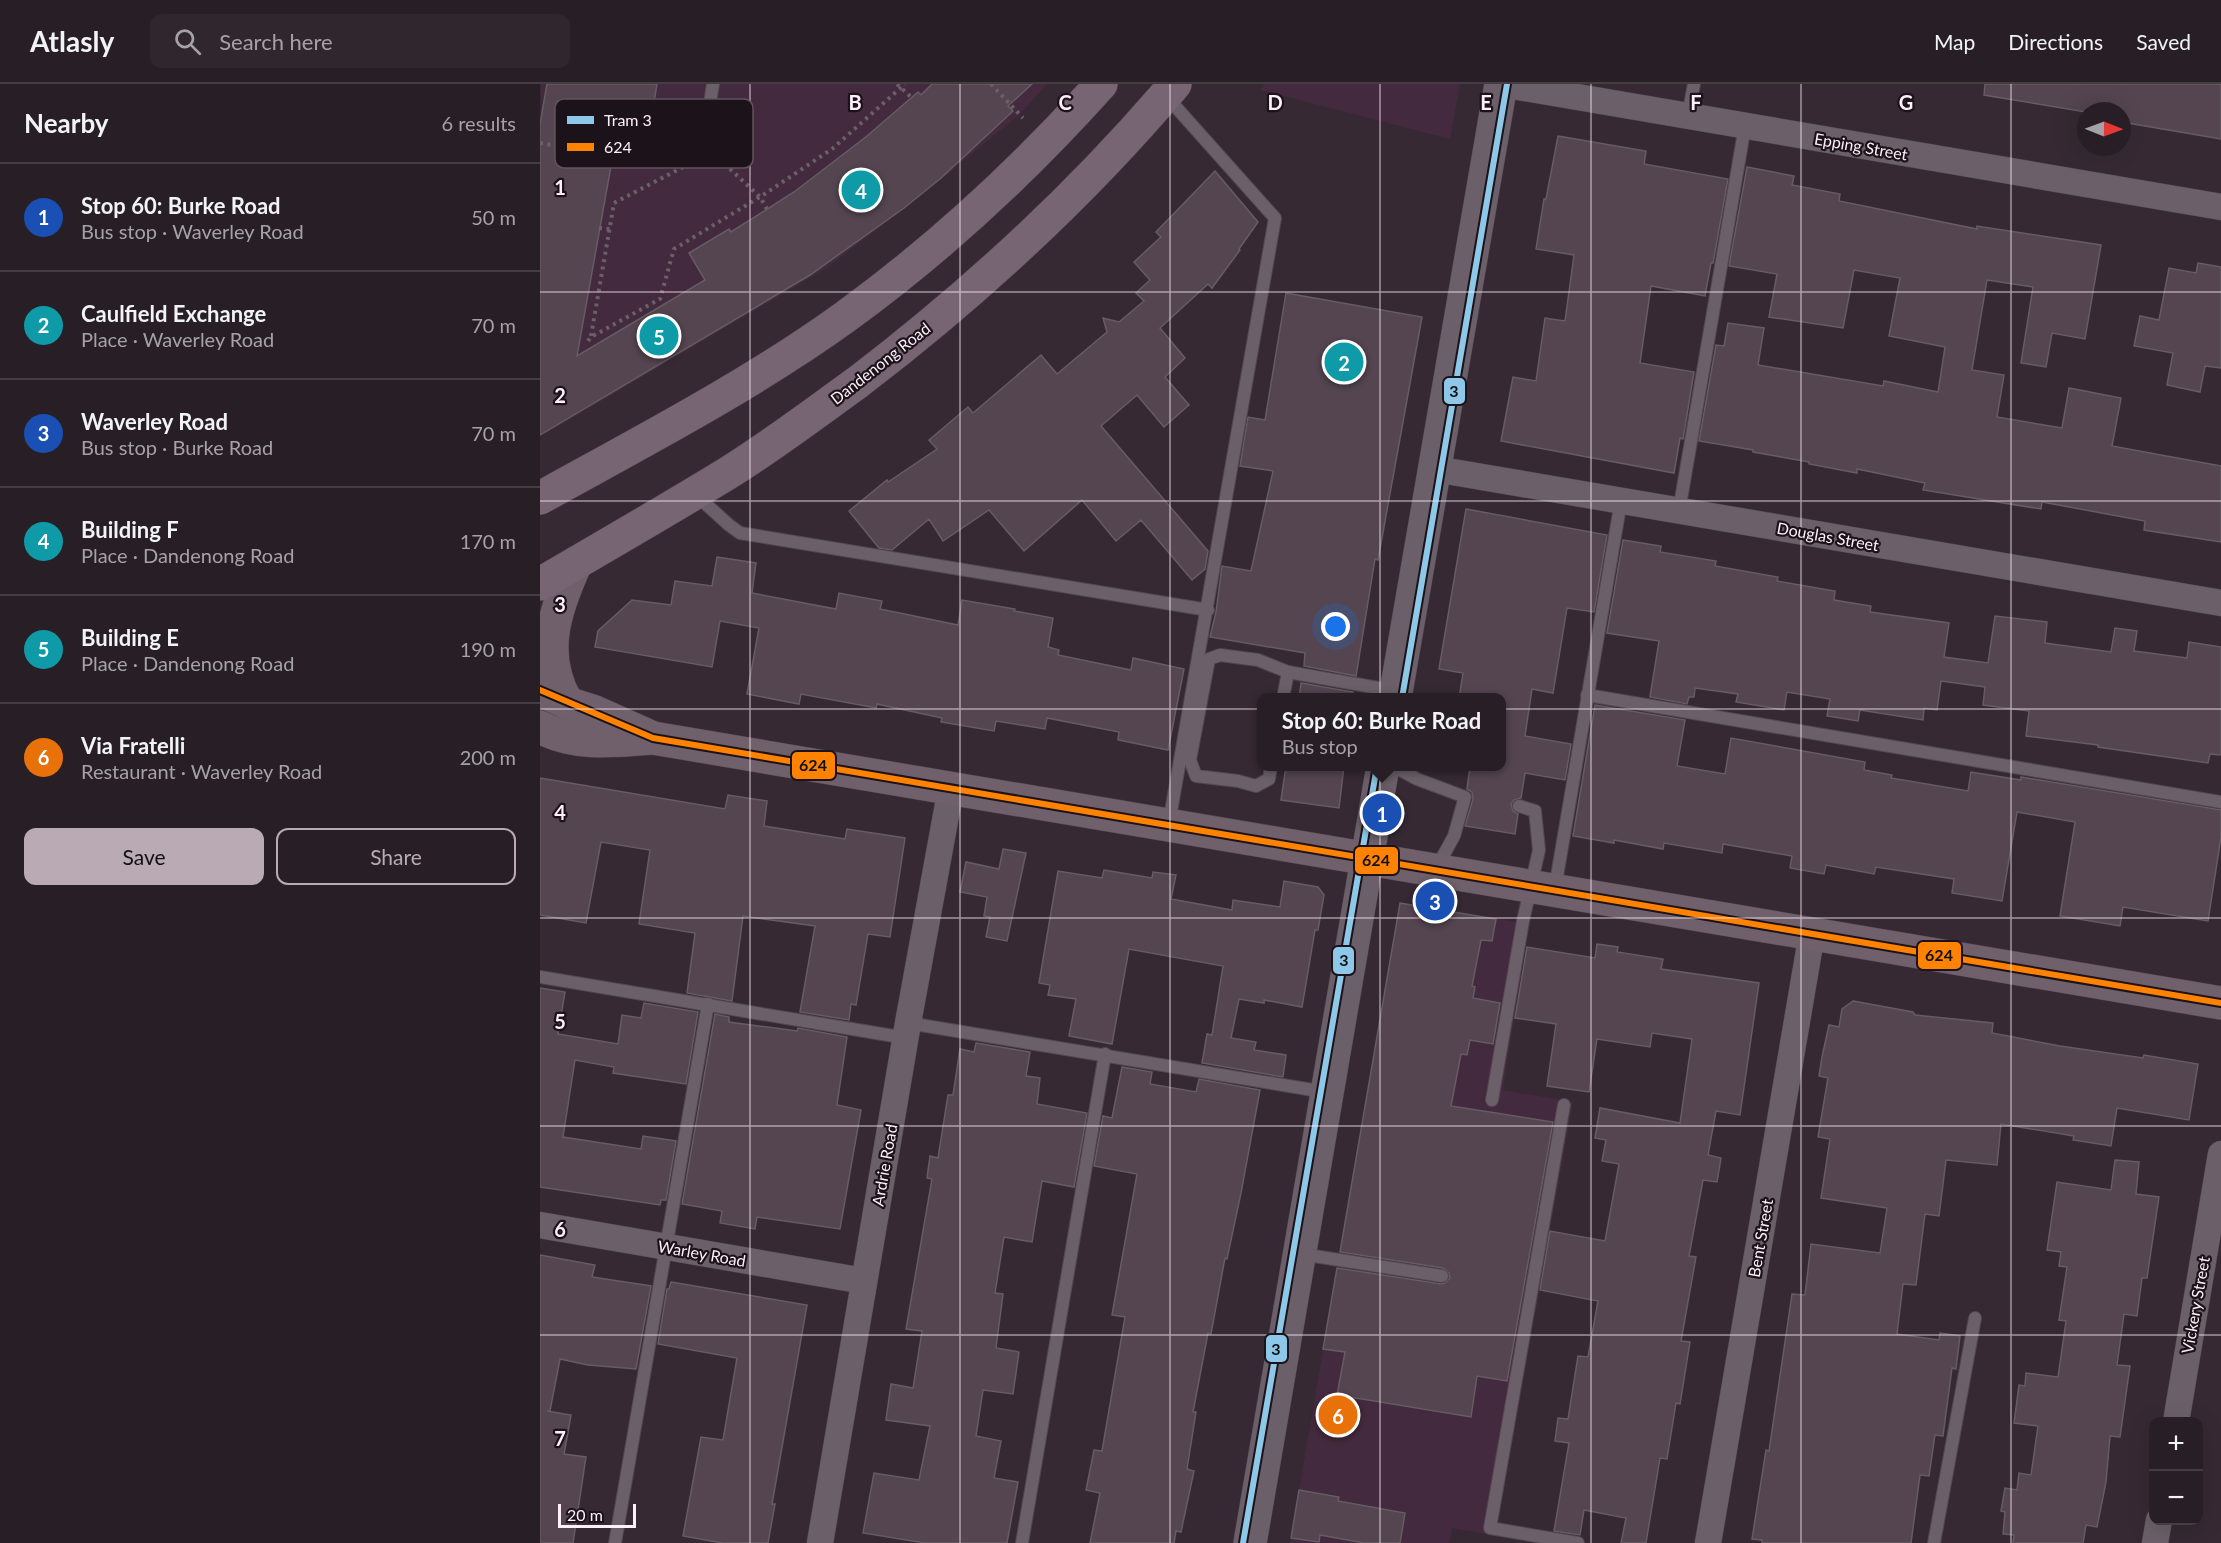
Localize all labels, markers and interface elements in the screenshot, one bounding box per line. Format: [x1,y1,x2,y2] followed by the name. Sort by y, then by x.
[150,14,570,68] search box
[30,24,114,58] text: Atlasly
[171,25,204,58] icon: search
[219,28,333,55] text: Search here
[1934,29,1975,54] text: Map
[2008,29,2103,54] text: Directions
[2136,29,2191,54] text: Saved
[848,90,862,114] text: B
[1058,90,1072,114] text: C
[1267,90,1283,114] text: D
[1480,90,1492,114] text: E
[1690,90,1702,114] text: F
[1899,90,1913,114] text: G
[555,99,753,168] legend
[2077,102,2131,156] north arrow
[24,107,109,139] text: Nearby
[604,110,652,129] text: Tram 3
[441,111,516,135] text: 6 results
[1813,128,1909,164] street label: Epping Street
[604,137,632,156] text: 624
[842,168,880,212] pin: 4
[554,175,566,199] text: 1
[81,192,281,219] text: Stop 60: Burke Road
[38,205,49,229] text: 1
[471,205,516,229] text: 50 m
[81,219,304,243] text: Bus stop · Waverley Road
[81,300,266,327] text: Caulfield Exchange
[38,313,49,337] text: 2
[471,313,516,337] text: 70 m
[640,314,678,358] pin: 5
[826,318,934,408] street label: Dandenong Road
[81,327,274,351] text: Place · Waverley Road
[1324,340,1364,384] pin: 2
[1443,377,1466,405] line badge: 3
[1449,381,1459,400] text: 3
[554,383,566,407] text: 2
[81,408,228,435] text: Waverley Road
[38,421,49,445] text: 3
[471,421,516,445] text: 70 m
[81,435,273,459] text: Bus stop · Burke Road
[81,516,179,543] text: Building F
[1776,518,1881,554] street label: Douglas Street
[38,529,49,553] text: 4
[460,529,516,553] text: 170 m
[81,543,294,567] text: Place · Dandenong Road
[554,592,566,616] text: 3
[1321,612,1350,641] your location
[81,624,179,651] text: Building E
[38,637,49,661] text: 5
[460,637,516,661] text: 190 m
[81,651,294,675] text: Place · Dandenong Road
[1257,693,1506,771] popup
[1282,707,1481,734] text: Stop 60: Burke Road
[81,732,185,759] text: Via Fratelli
[1282,734,1358,758] text: Bus stop
[38,745,49,769] text: 6
[460,745,516,769] text: 200 m
[791,751,836,780] line badge: 624
[799,755,827,774] text: 624
[81,759,322,783] text: Restaurant · Waverley Road
[1362,790,1402,836] pin: 1
[554,800,566,824] text: 4
[24,828,264,885] button: Save
[276,828,516,885] button: Share
[1354,846,1399,875] line badge: 624
[1362,850,1390,869] text: 624
[1416,878,1454,924] pin: 3
[1917,941,1962,970] line badge: 624
[1925,945,1953,964] text: 624
[1332,946,1355,975] line badge: 3
[1339,950,1349,969] text: 3
[554,1009,566,1033] text: 5
[867,1122,901,1208] street label: Ardrie Road
[1744,1197,1776,1279] street label: Bent Street
[554,1217,566,1241] text: 6
[657,1236,747,1270] street label: Warley Road
[2177,1255,2213,1355] street label: Vickery Street
[1265,1334,1288,1363] line badge: 3
[1271,1339,1281,1358] text: 3
[1318,1392,1358,1438] pin: 6
[2149,1417,2203,1525] map controls
[2149,1417,2203,1471] button: +
[554,1426,566,1450] text: 7
[2149,1471,2203,1525] button: −
[558,1501,636,1528] scale bar
[567,1505,603,1524] text: 20 m

